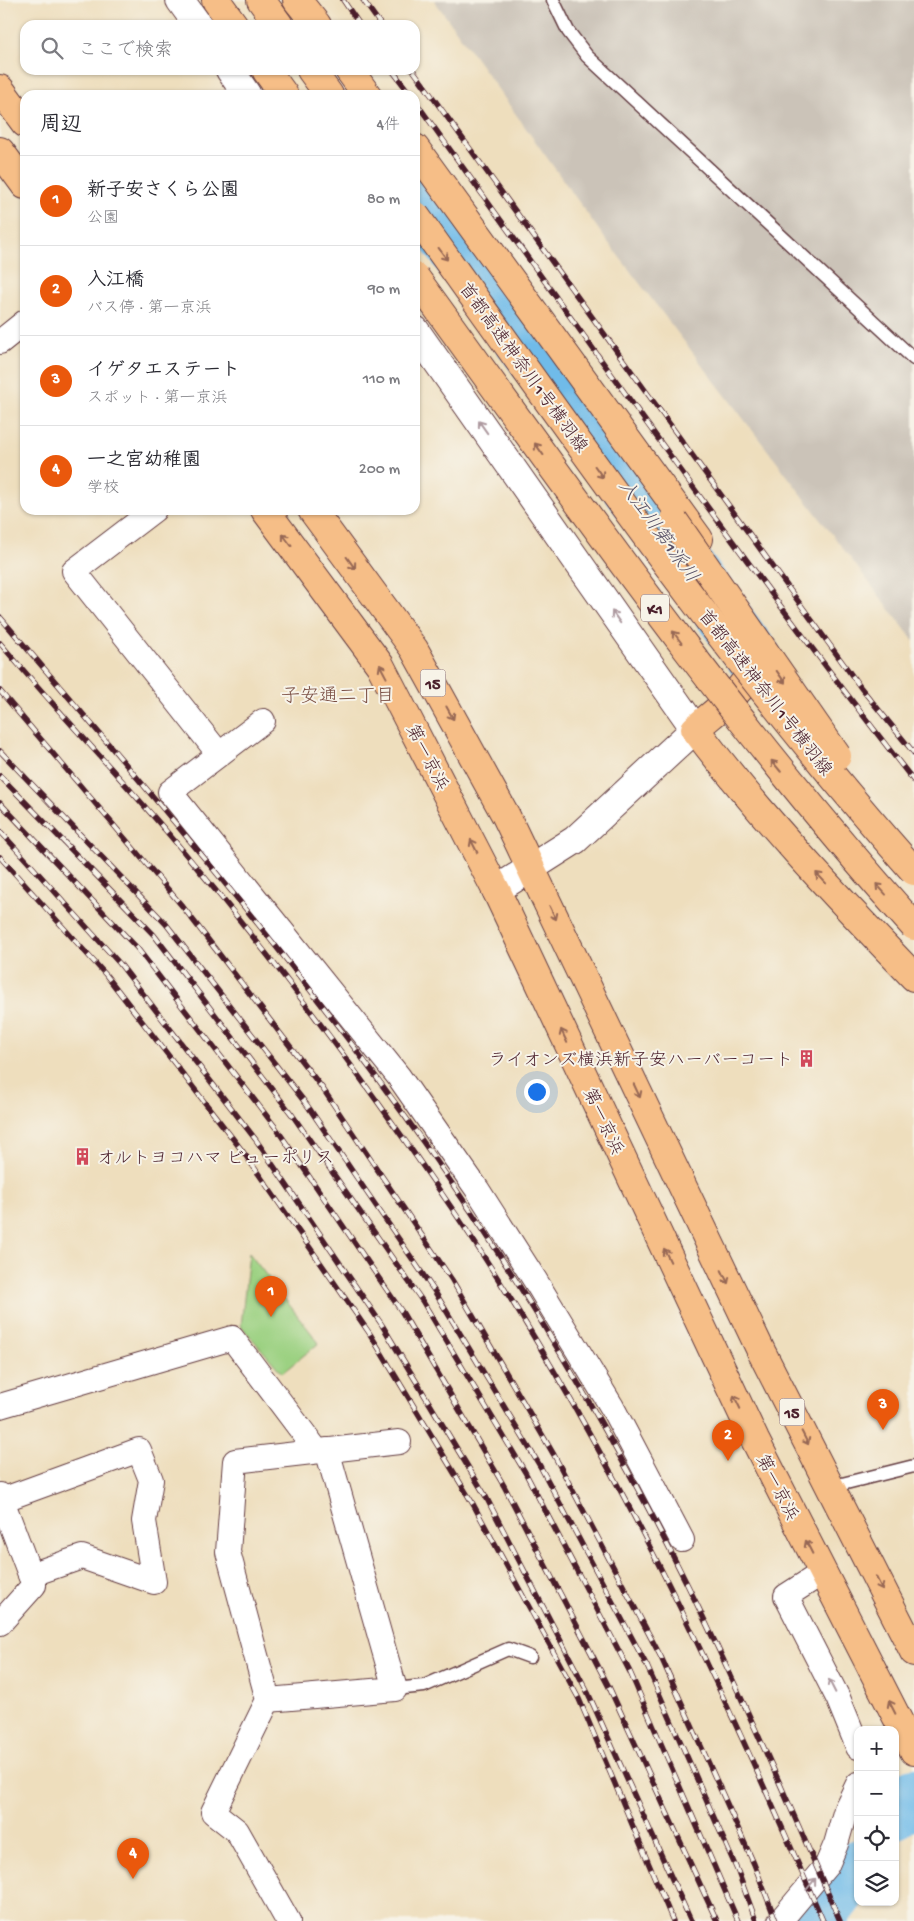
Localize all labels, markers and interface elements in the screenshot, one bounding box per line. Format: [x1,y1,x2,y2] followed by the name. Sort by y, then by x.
[20,20,420,75] search box
[38,34,66,62] icon: search
[78,40,173,63] text: ここで検索
[40,114,82,139] text: 周辺
[376,117,400,136] text: 4件
[87,180,239,203] text: 新子安さくら公園
[53,191,59,210] text: 1
[367,191,400,210] text: 80 m
[87,210,119,229] text: 公園
[438,247,448,261] one-way arrow
[87,270,144,293] text: 入江橋
[453,279,592,458] street label: 首都高速神奈川1号横羽線
[52,281,60,300] text: 2
[368,281,400,300] text: 90 m
[87,300,212,319] text: バス停 · 第一京浜
[87,360,240,383] text: イゲタエステート
[52,371,60,390] text: 3
[363,371,400,390] text: 110 m
[87,390,228,409] text: スポット · 第一京浜
[478,420,488,434] one-way arrow
[534,443,545,457] one-way arrow
[87,450,201,473] text: 一之宮幼稚園
[52,461,60,480] text: 4
[359,461,400,480] text: 200 m
[594,465,604,479] one-way arrow
[612,475,703,588] water label: 入江川第1派川
[87,480,119,499] text: 学校
[282,533,292,547] one-way arrow
[346,556,356,570] one-way arrow
[641,594,669,622] road number: K1
[693,606,836,781] street label: 首都高速神奈川1号横羽線
[611,611,622,624] one-way arrow
[671,631,682,644] one-way arrow
[378,664,387,679] one-way arrow
[776,669,786,683] one-way arrow
[420,670,446,696] road number: 15
[281,685,395,709] district label: 子安通二丁目
[445,706,455,720] one-way arrow
[400,721,452,795] street label: 第一京浜
[771,759,782,772] one-way arrow
[469,839,479,854] one-way arrow
[815,871,827,884] one-way arrow
[876,883,887,896] one-way arrow
[548,905,558,920] one-way arrow
[559,1029,568,1044] one-way arrow
[797,1049,817,1069] building icon: ライオンズ横浜新子安ハーバーコート
[488,1050,793,1072] place label: ライオンズ横浜新子安ハーバーコート
[524,1079,550,1105] your location
[633,1083,642,1098] one-way arrow
[577,1085,627,1159] street label: 第一京浜
[73,1147,93,1167] building icon: オルトヨコハマ ビューポリス
[97,1149,334,1170] place label: オルトヨコハマ ビューポリス
[661,1248,671,1263] one-way arrow
[721,1269,730,1284] one-way arrow
[255,1276,287,1317] pin: 1
[867,1389,899,1430] pin: 3
[731,1395,741,1410] one-way arrow
[780,1398,804,1425] road number: 15
[712,1420,744,1461] pin: 2
[800,1431,810,1446] one-way arrow
[750,1451,802,1525] street label: 第一京浜
[804,1540,813,1555] one-way arrow
[875,1575,884,1590] one-way arrow
[827,1679,837,1694] one-way arrow
[887,1700,896,1715] one-way arrow
[854,1726,899,1906] map controls
[854,1726,899,1771] button: +
[854,1771,899,1816] button: −
[854,1816,899,1861] button: locate
[117,1838,149,1879] pin: 4
[854,1861,899,1906] button: layers
[806,1878,817,1891] one-way arrow

